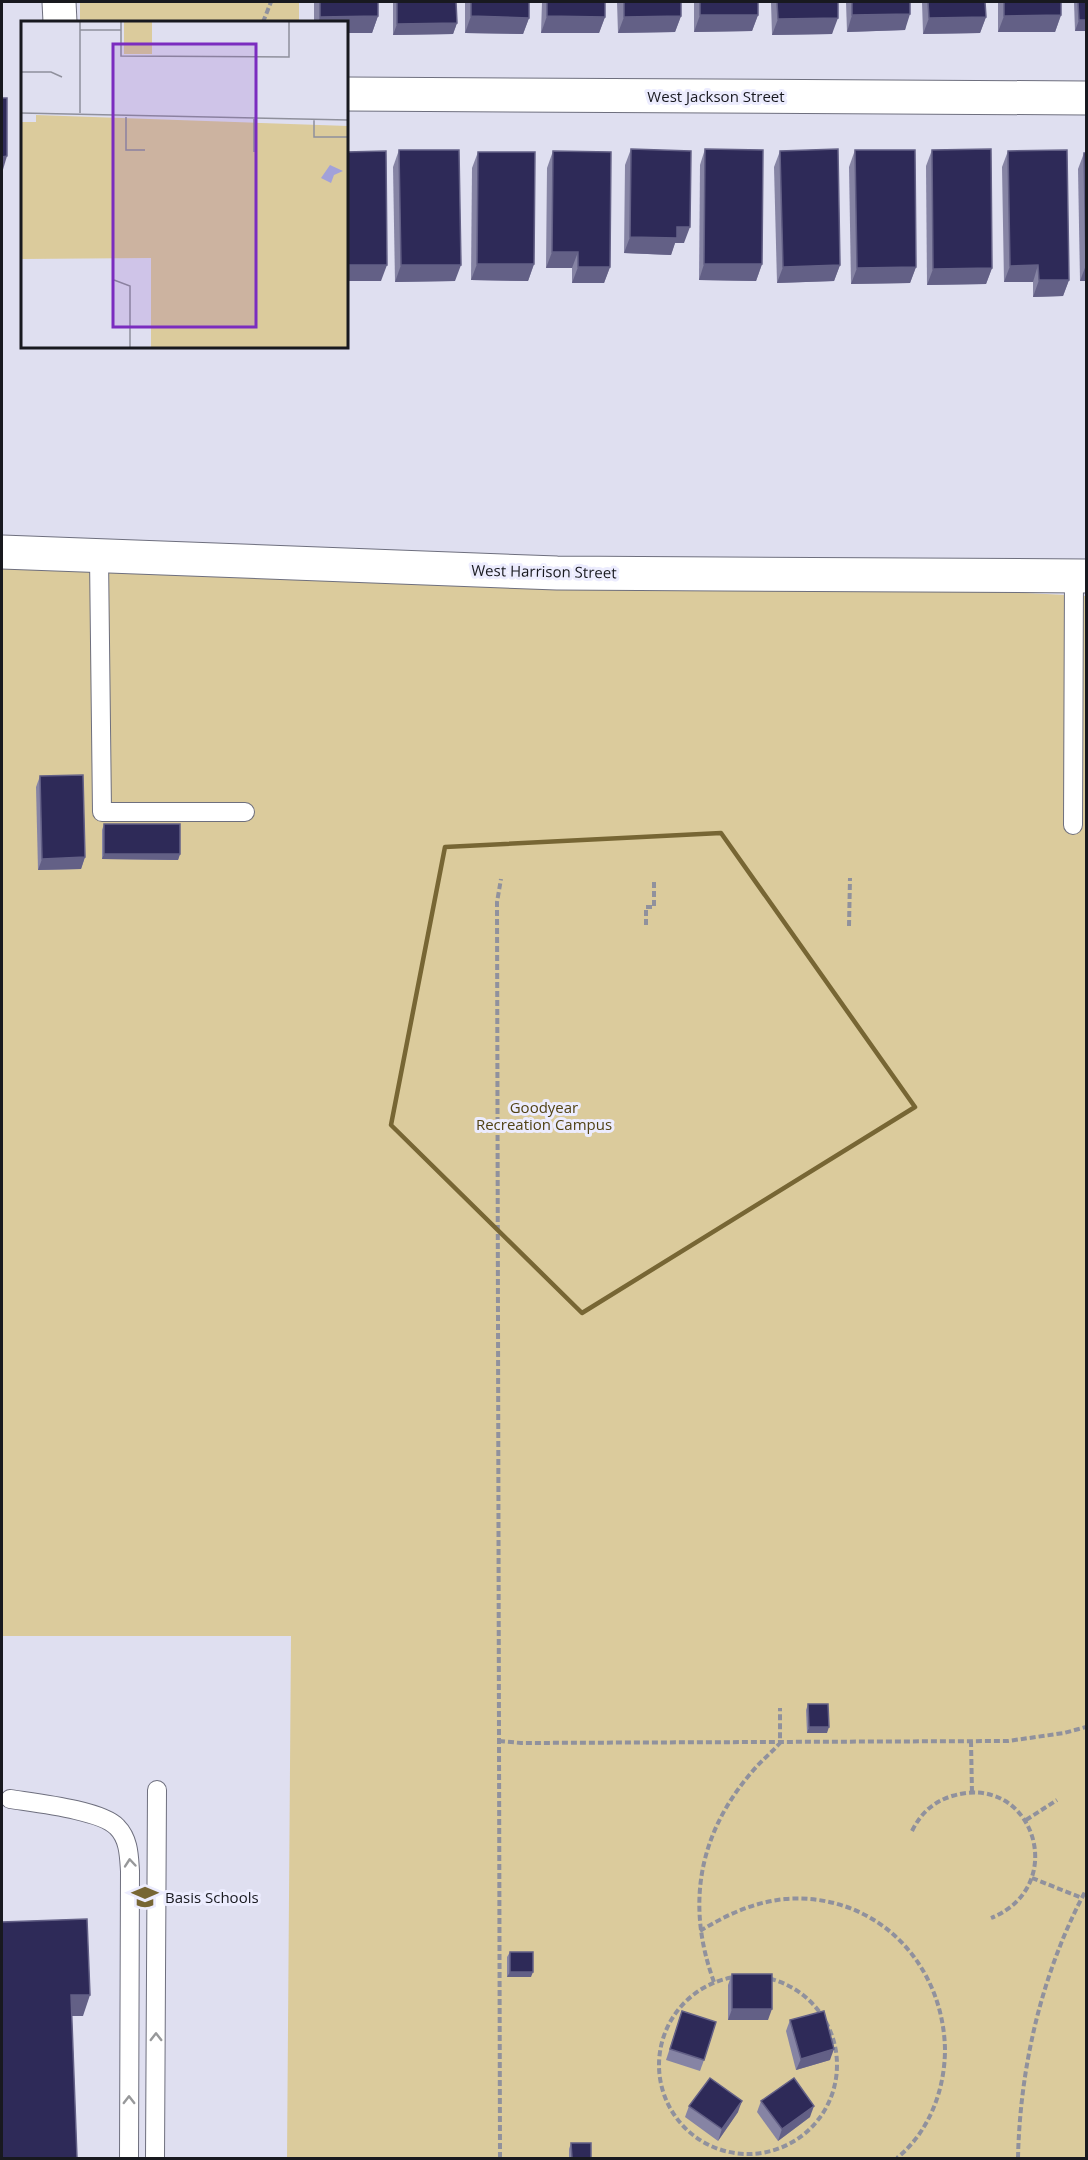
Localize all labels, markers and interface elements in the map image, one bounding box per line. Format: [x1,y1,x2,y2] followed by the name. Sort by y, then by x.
[21,21,348,348] inset map
[647,86,785,106] street label: West Jackson Street
[471,560,617,582] street label: West Harrison Street
[476,1097,612,1134] park label: Goodyear Recreation Campus
[123,1859,136,1868] one-way arrow
[130,1882,160,1912] school or university icon: Basis Schools
[165,1887,259,1907] place label: Basis Schools
[150,2033,162,2042] one-way arrow
[123,2096,135,2105] one-way arrow

